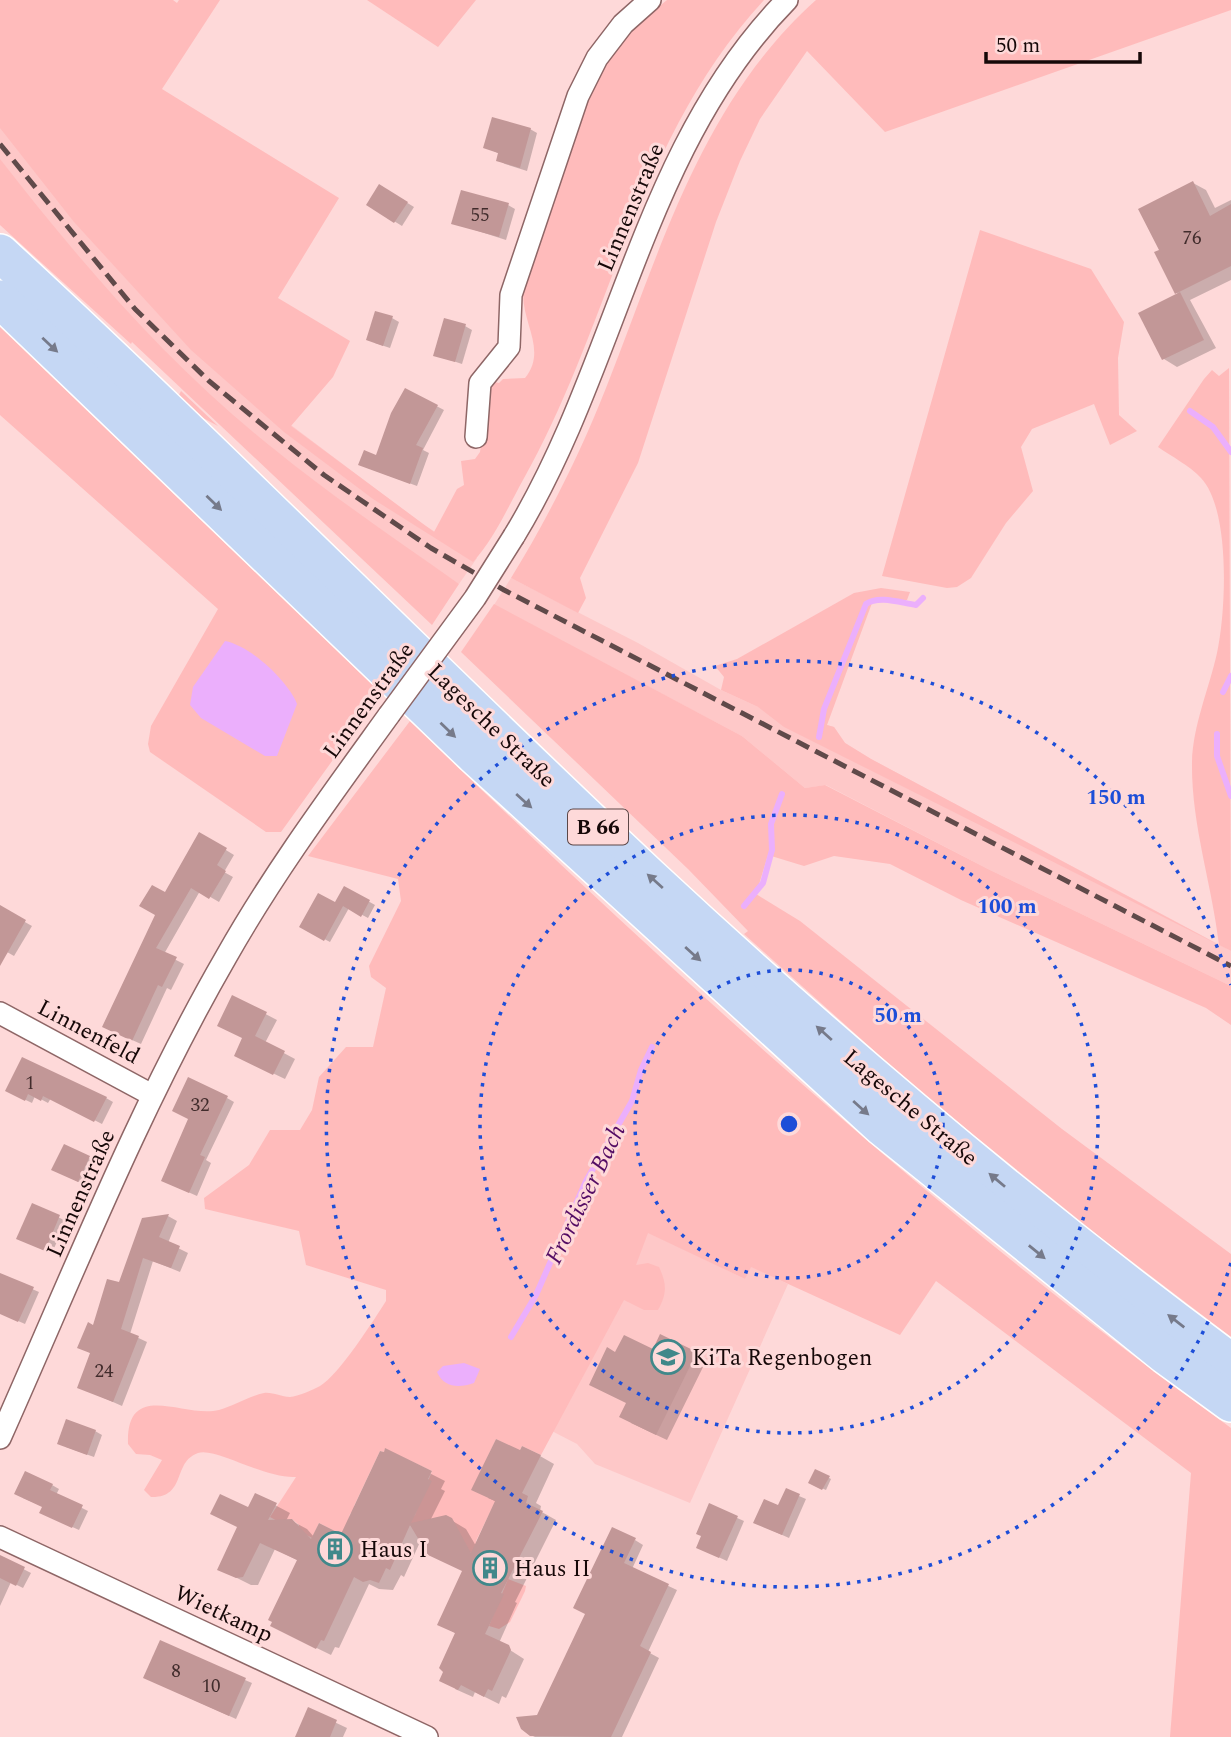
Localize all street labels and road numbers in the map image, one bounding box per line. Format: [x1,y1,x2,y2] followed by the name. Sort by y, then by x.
[589,138,674,277] street label: Linnenstraße
[315,635,424,766] street label: Linnenstraße
[419,656,563,797] street label: Lagesche Straße
[568,810,628,844] road number: B 66
[31,991,146,1074] street label: Linnenfeld
[835,1041,985,1175] street label: Lagesche Straße
[38,1124,125,1263] street label: Linnenstraße
[168,1576,279,1652] street label: Wietkamp

